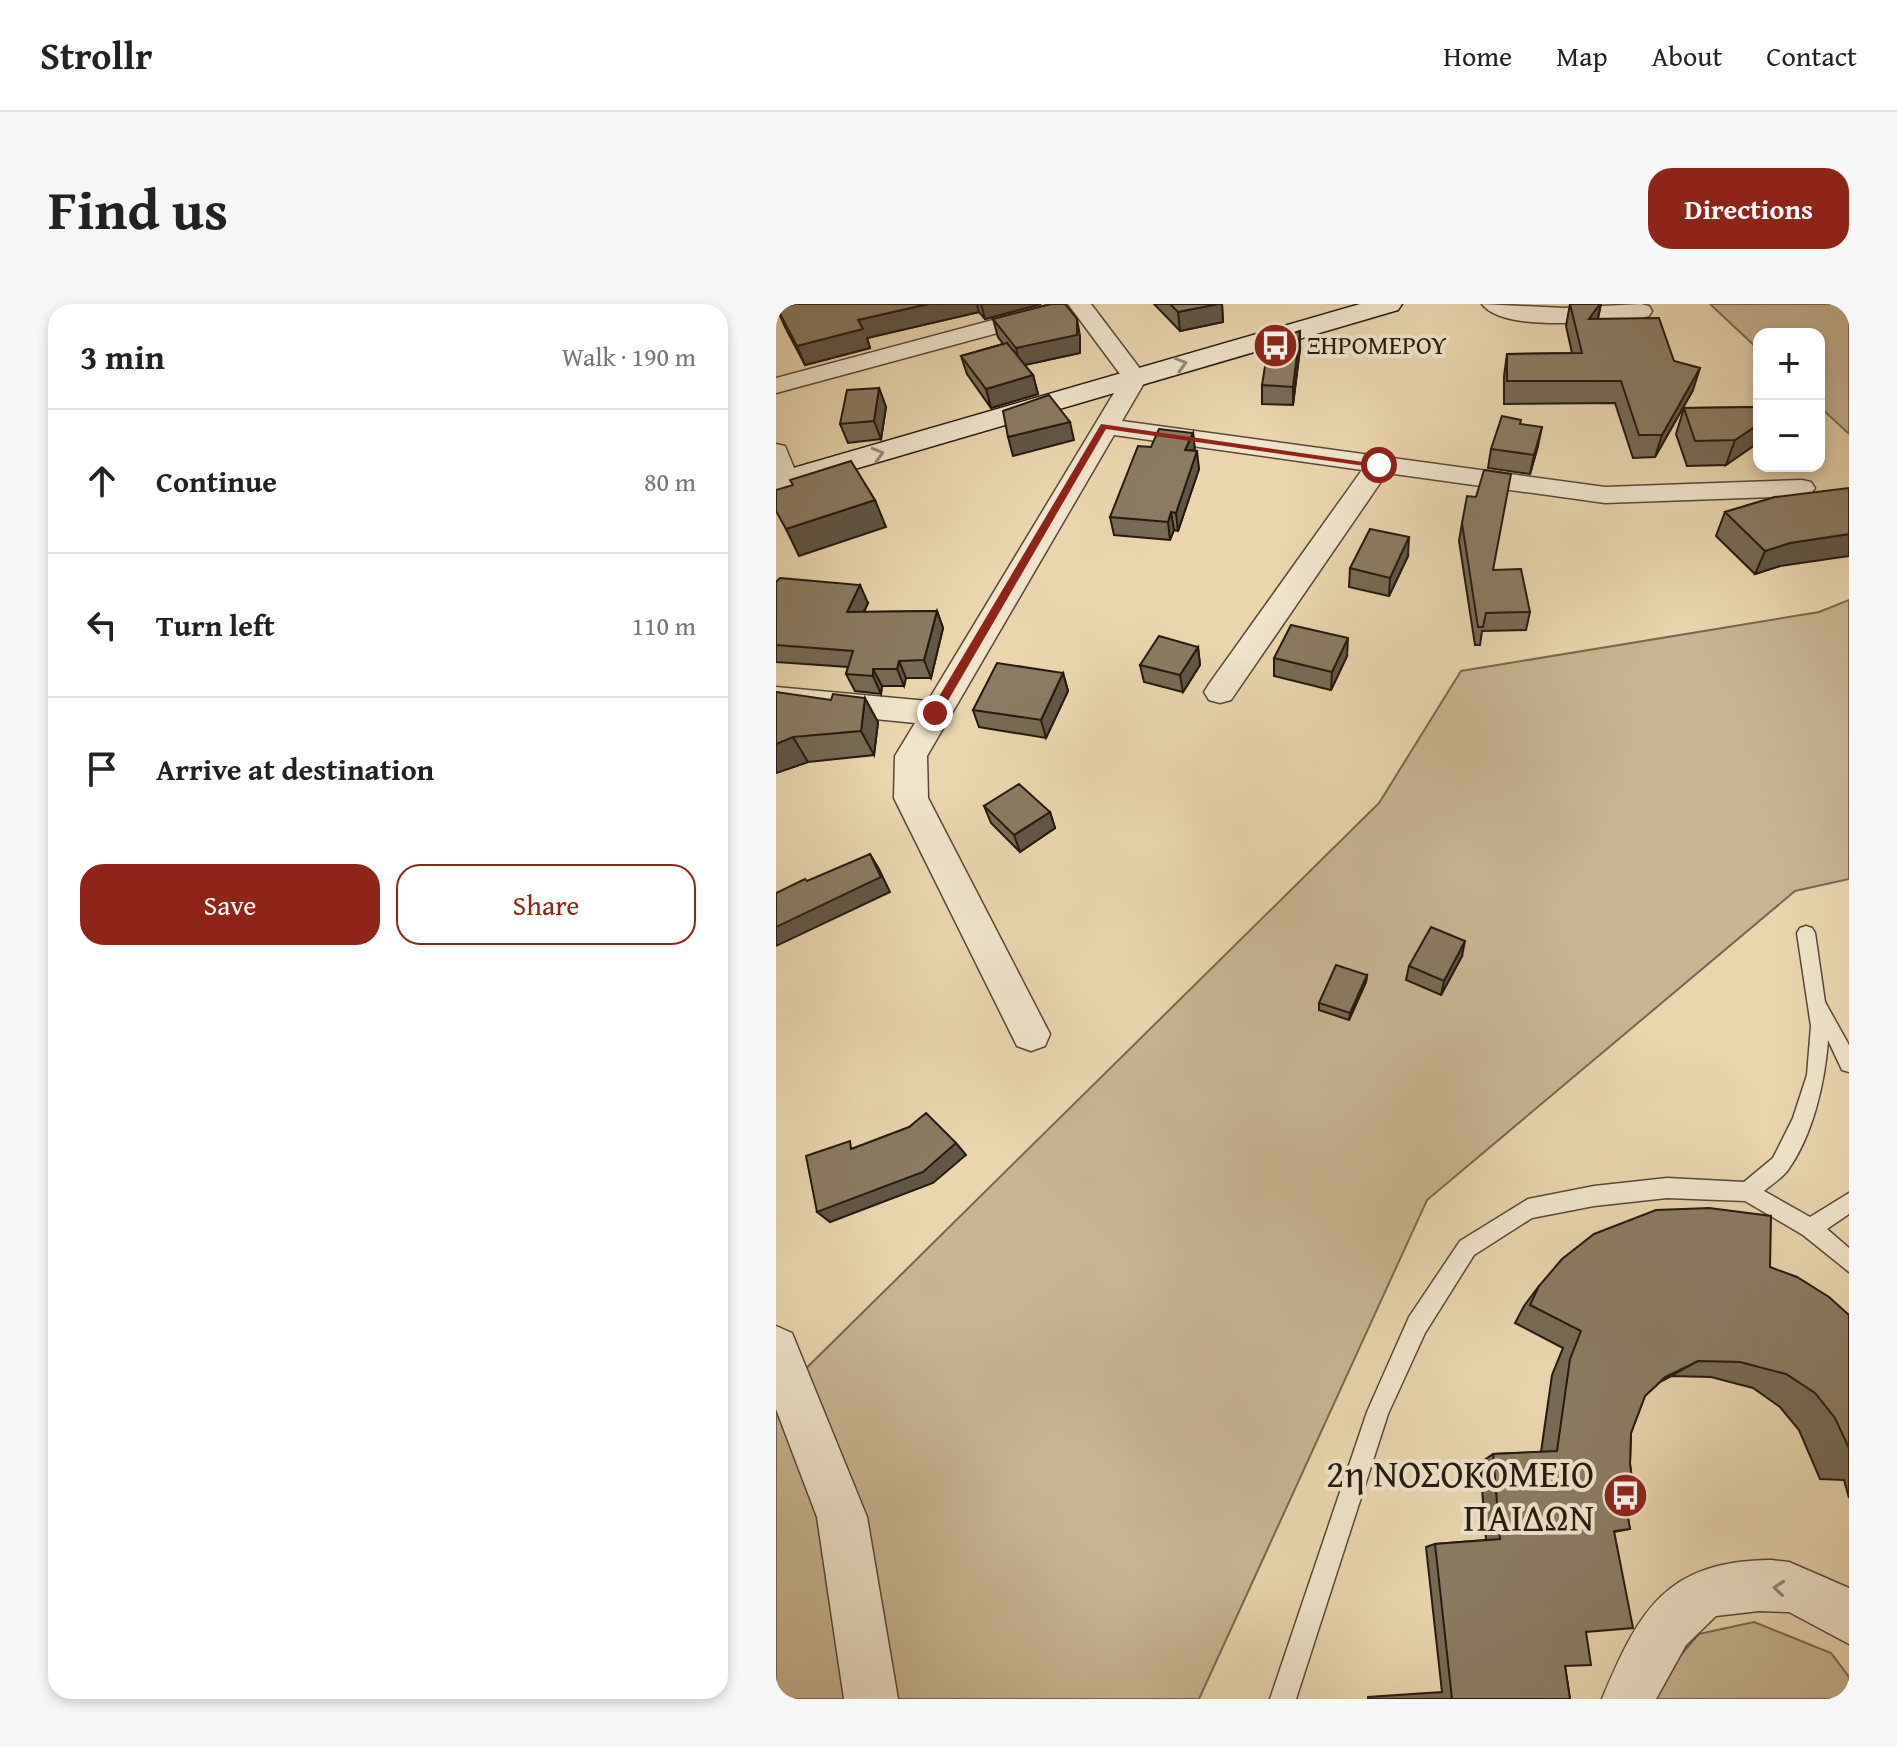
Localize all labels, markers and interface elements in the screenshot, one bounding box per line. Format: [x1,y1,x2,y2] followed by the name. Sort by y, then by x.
[40,27,152,83] text: Strollr
[1443,35,1512,76] text: Home
[1556,35,1608,76] text: Map
[1652,35,1722,76] text: About
[1766,35,1857,76] text: Contact
[48,167,228,250] text: Find us
[1648,168,1849,249] button: Directions
[1252,321,1300,369] bus stop icon: ΞΗΡΟΜΕΡΟΥ
[1307,325,1447,364] place label: ΞΗΡΟΜΕΡΟΥ
[1753,328,1825,472] map controls
[1753,328,1825,400] button: +
[80,332,165,381] text: 3 min
[562,337,696,376] text: Walk · 190 m
[1173,357,1187,373] one-way arrow
[1753,400,1825,472] button: −
[870,446,884,463] one-way arrow
[1361,447,1397,483] route start
[80,459,124,503] icon: ahead
[156,459,277,503] text: Continue
[644,462,696,501] text: 80 m
[80,603,124,647] icon: left
[156,603,275,647] text: Turn left
[631,606,696,645] text: 110 m
[917,695,953,731] route end
[80,747,124,791] icon: arrive
[156,747,434,791] text: Arrive at destination
[80,864,380,945] button: Save
[396,864,696,945] button: Share
[1326,1445,1594,1545] place label: 2η ΝΟΣΟΚΟΜΕΙΟ ΠΑΙΔΩΝ
[1601,1472,1649,1520] bus stop icon: 2η ΝΟΣΟΚΟΜΕΙΟ ΠΑΙΔΩΝ
[1772,1580,1785,1597] one-way arrow

